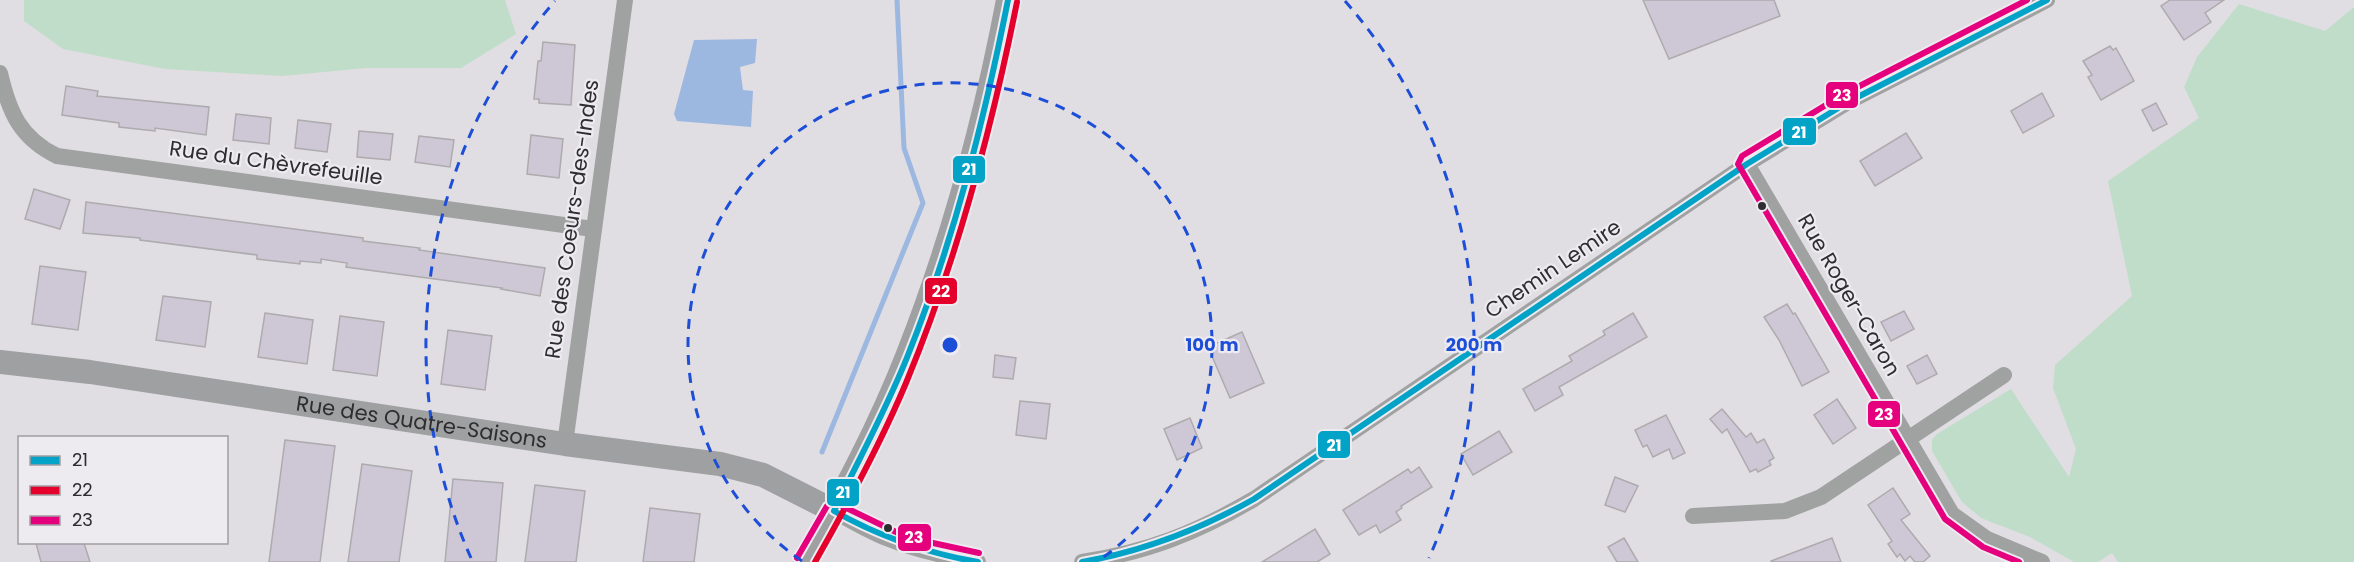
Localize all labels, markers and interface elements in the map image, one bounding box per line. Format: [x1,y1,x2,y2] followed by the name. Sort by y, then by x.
[538,77,605,360] street label: Rue des Coeurs-des-Indes
[1825,81,1859,109] line badge: 23
[1833,84,1851,107] text: 23
[1782,117,1817,146] line badge: 21
[1791,121,1807,144] text: 21
[167,133,385,192] street label: Rue du Chèvrefeuille
[952,155,986,184] line badge: 21
[961,158,977,181] text: 21
[1756,200,1768,212] unlabelled marker
[1791,208,1908,381] street label: Rue Roger-Caron
[1479,212,1626,325] street label: Chemin Lemire
[924,277,958,305] line badge: 22
[932,280,950,303] text: 22
[1185,332,1239,357] text: 100 m
[1446,332,1502,357] text: 200 m
[940,335,960,355] centre of rings
[294,388,549,455] street label: Rue des Quatre-Saisons
[1867,400,1901,428] line badge: 23
[1875,403,1893,426] text: 23
[1317,430,1351,459] line badge: 21
[1326,434,1342,457] text: 21
[18,436,228,544] legend
[72,447,88,472] text: 21
[72,477,93,502] text: 22
[826,478,860,507] line badge: 21
[835,481,851,504] text: 21
[72,507,93,532] text: 23
[882,522,894,534] unlabelled marker
[897,523,932,552] line badge: 23
[905,526,923,549] text: 23

